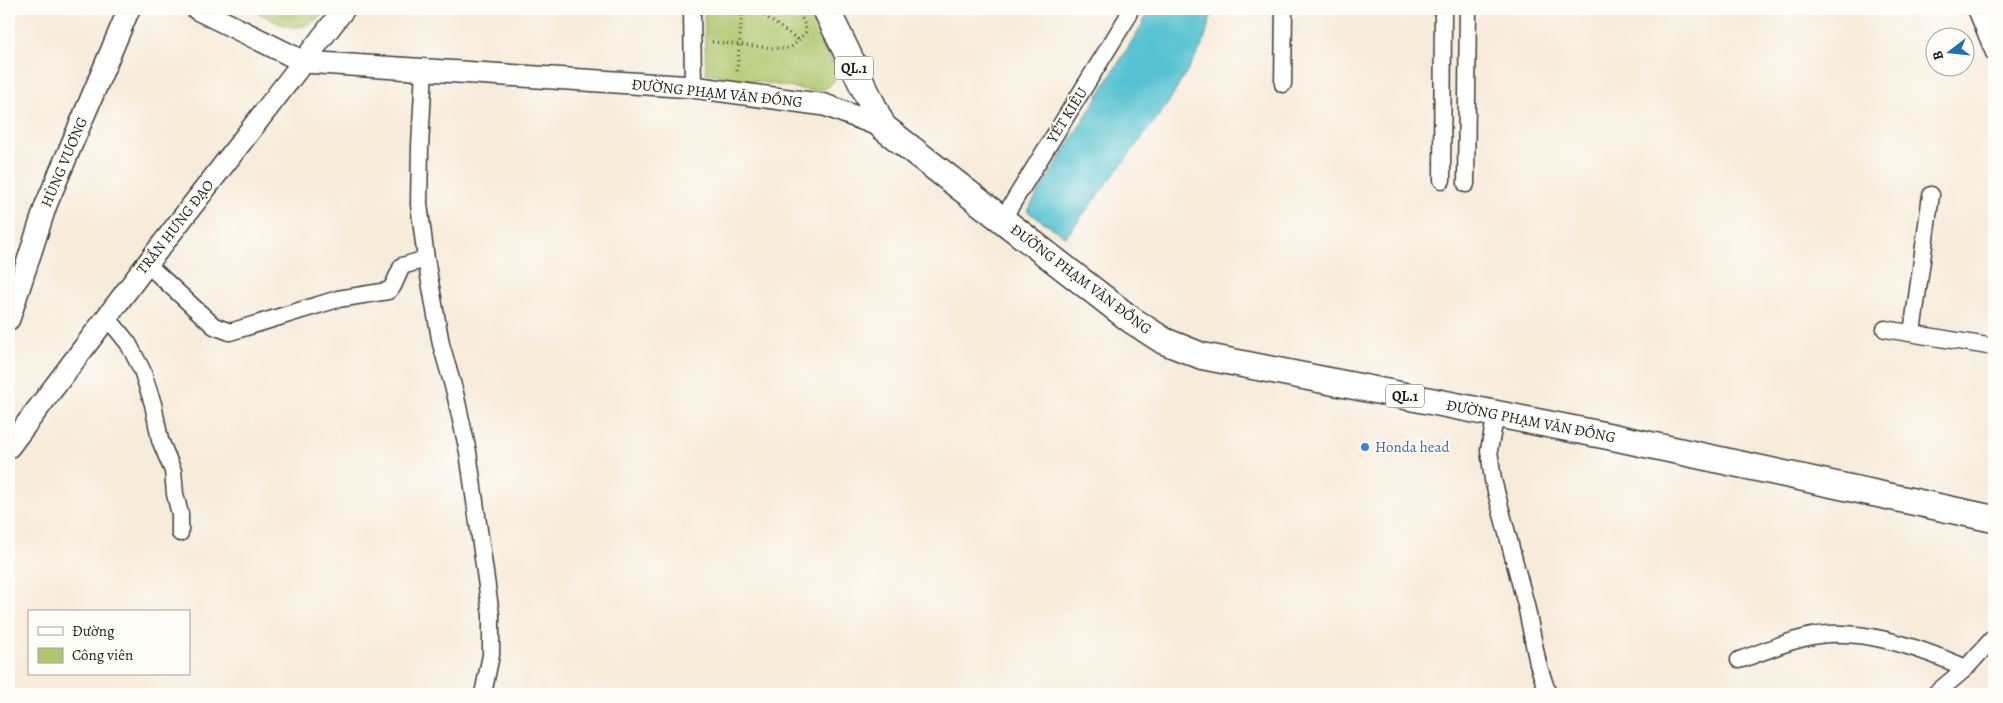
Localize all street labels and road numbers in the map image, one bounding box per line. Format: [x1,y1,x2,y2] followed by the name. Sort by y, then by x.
[835,56,873,80] road number: QL.1
[630,74,804,112] street label: ĐƯỜNG PHẠM VĂN ĐỒNG
[1042,83,1092,147] street label: YẾT KIÊU
[36,114,92,210] street label: HÙNG VƯƠNG
[132,176,218,278] street label: TRẦN HƯNG ĐẠO
[1006,219,1156,339] street label: ĐƯỜNG PHẠM VĂN ĐỒNG
[1386,384,1424,408] road number: QL.1
[1445,395,1617,447] street label: ĐƯỜNG PHẠM VĂN ĐỒNG

